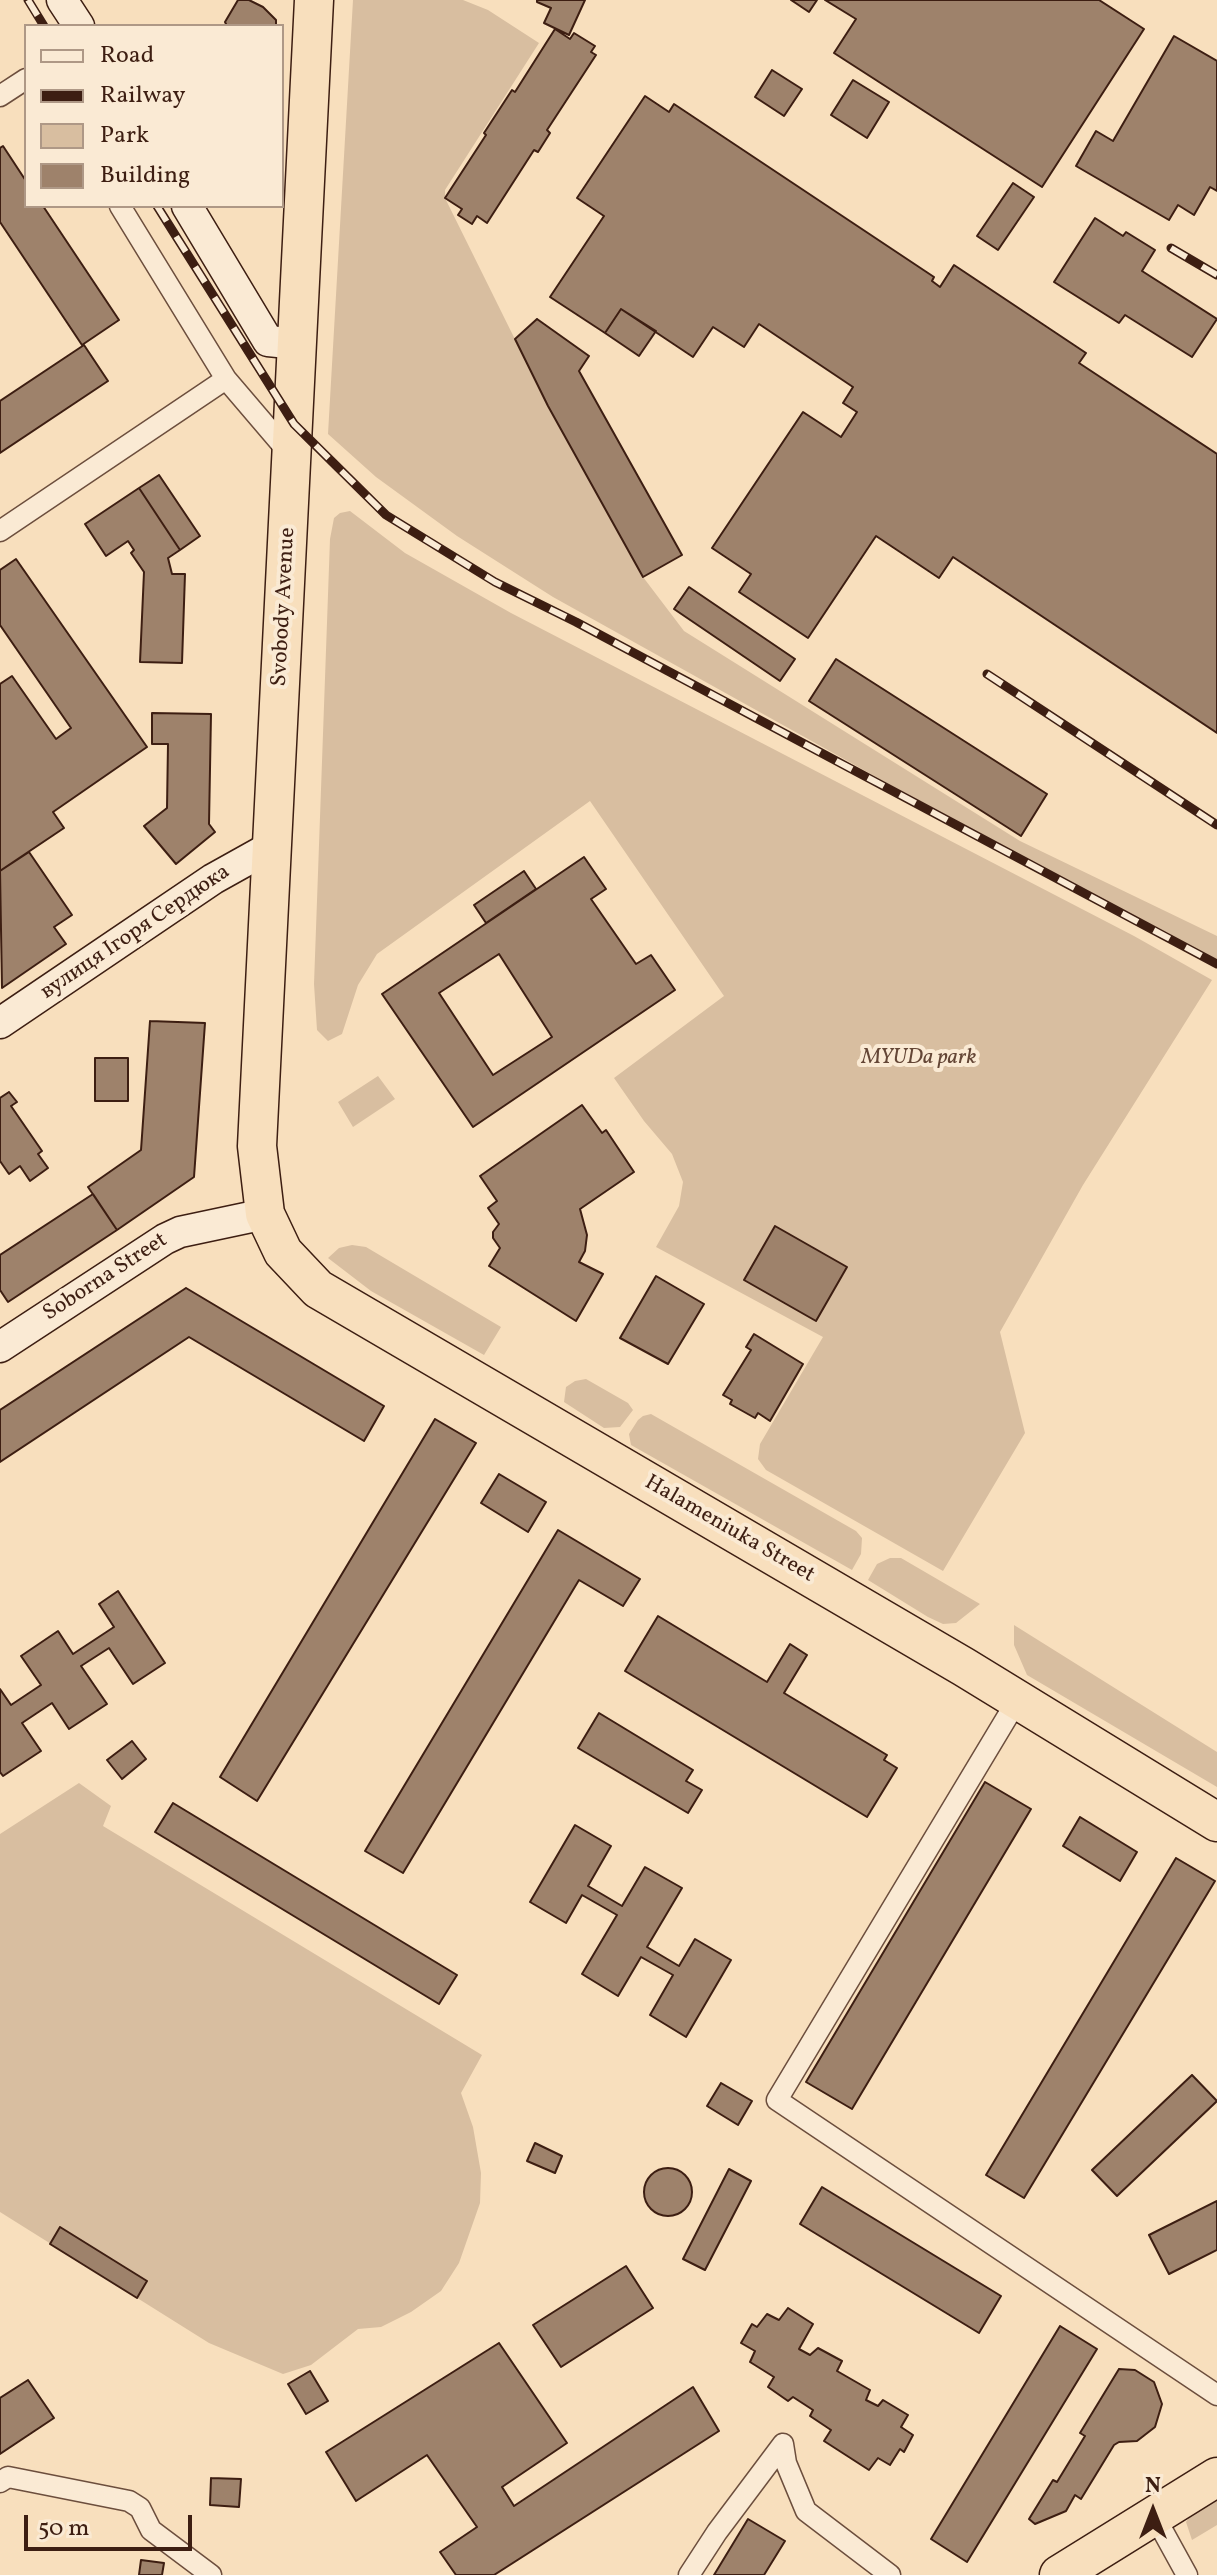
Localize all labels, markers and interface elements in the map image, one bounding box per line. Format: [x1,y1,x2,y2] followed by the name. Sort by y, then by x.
[24,24,284,208] legend
[100,39,154,73] text: Road
[100,79,186,113] text: Railway
[100,119,149,153] text: Park
[100,159,190,193] text: Building
[268,527,302,687] street label: Svobody Avenue
[36,860,236,1006] street label: вулиця Ігоря Сердюка
[862,1046,976,1072] park label: MYUDa park
[39,1228,173,1328] street label: Soborna Street
[639,1471,819,1589] street label: Halameniuka Street
[1113,2471,1193,2551] north arrow
[1145,2471,1161,2502] text: N
[28,2499,196,2549] scale bar
[38,2512,90,2546] text: 50 m

